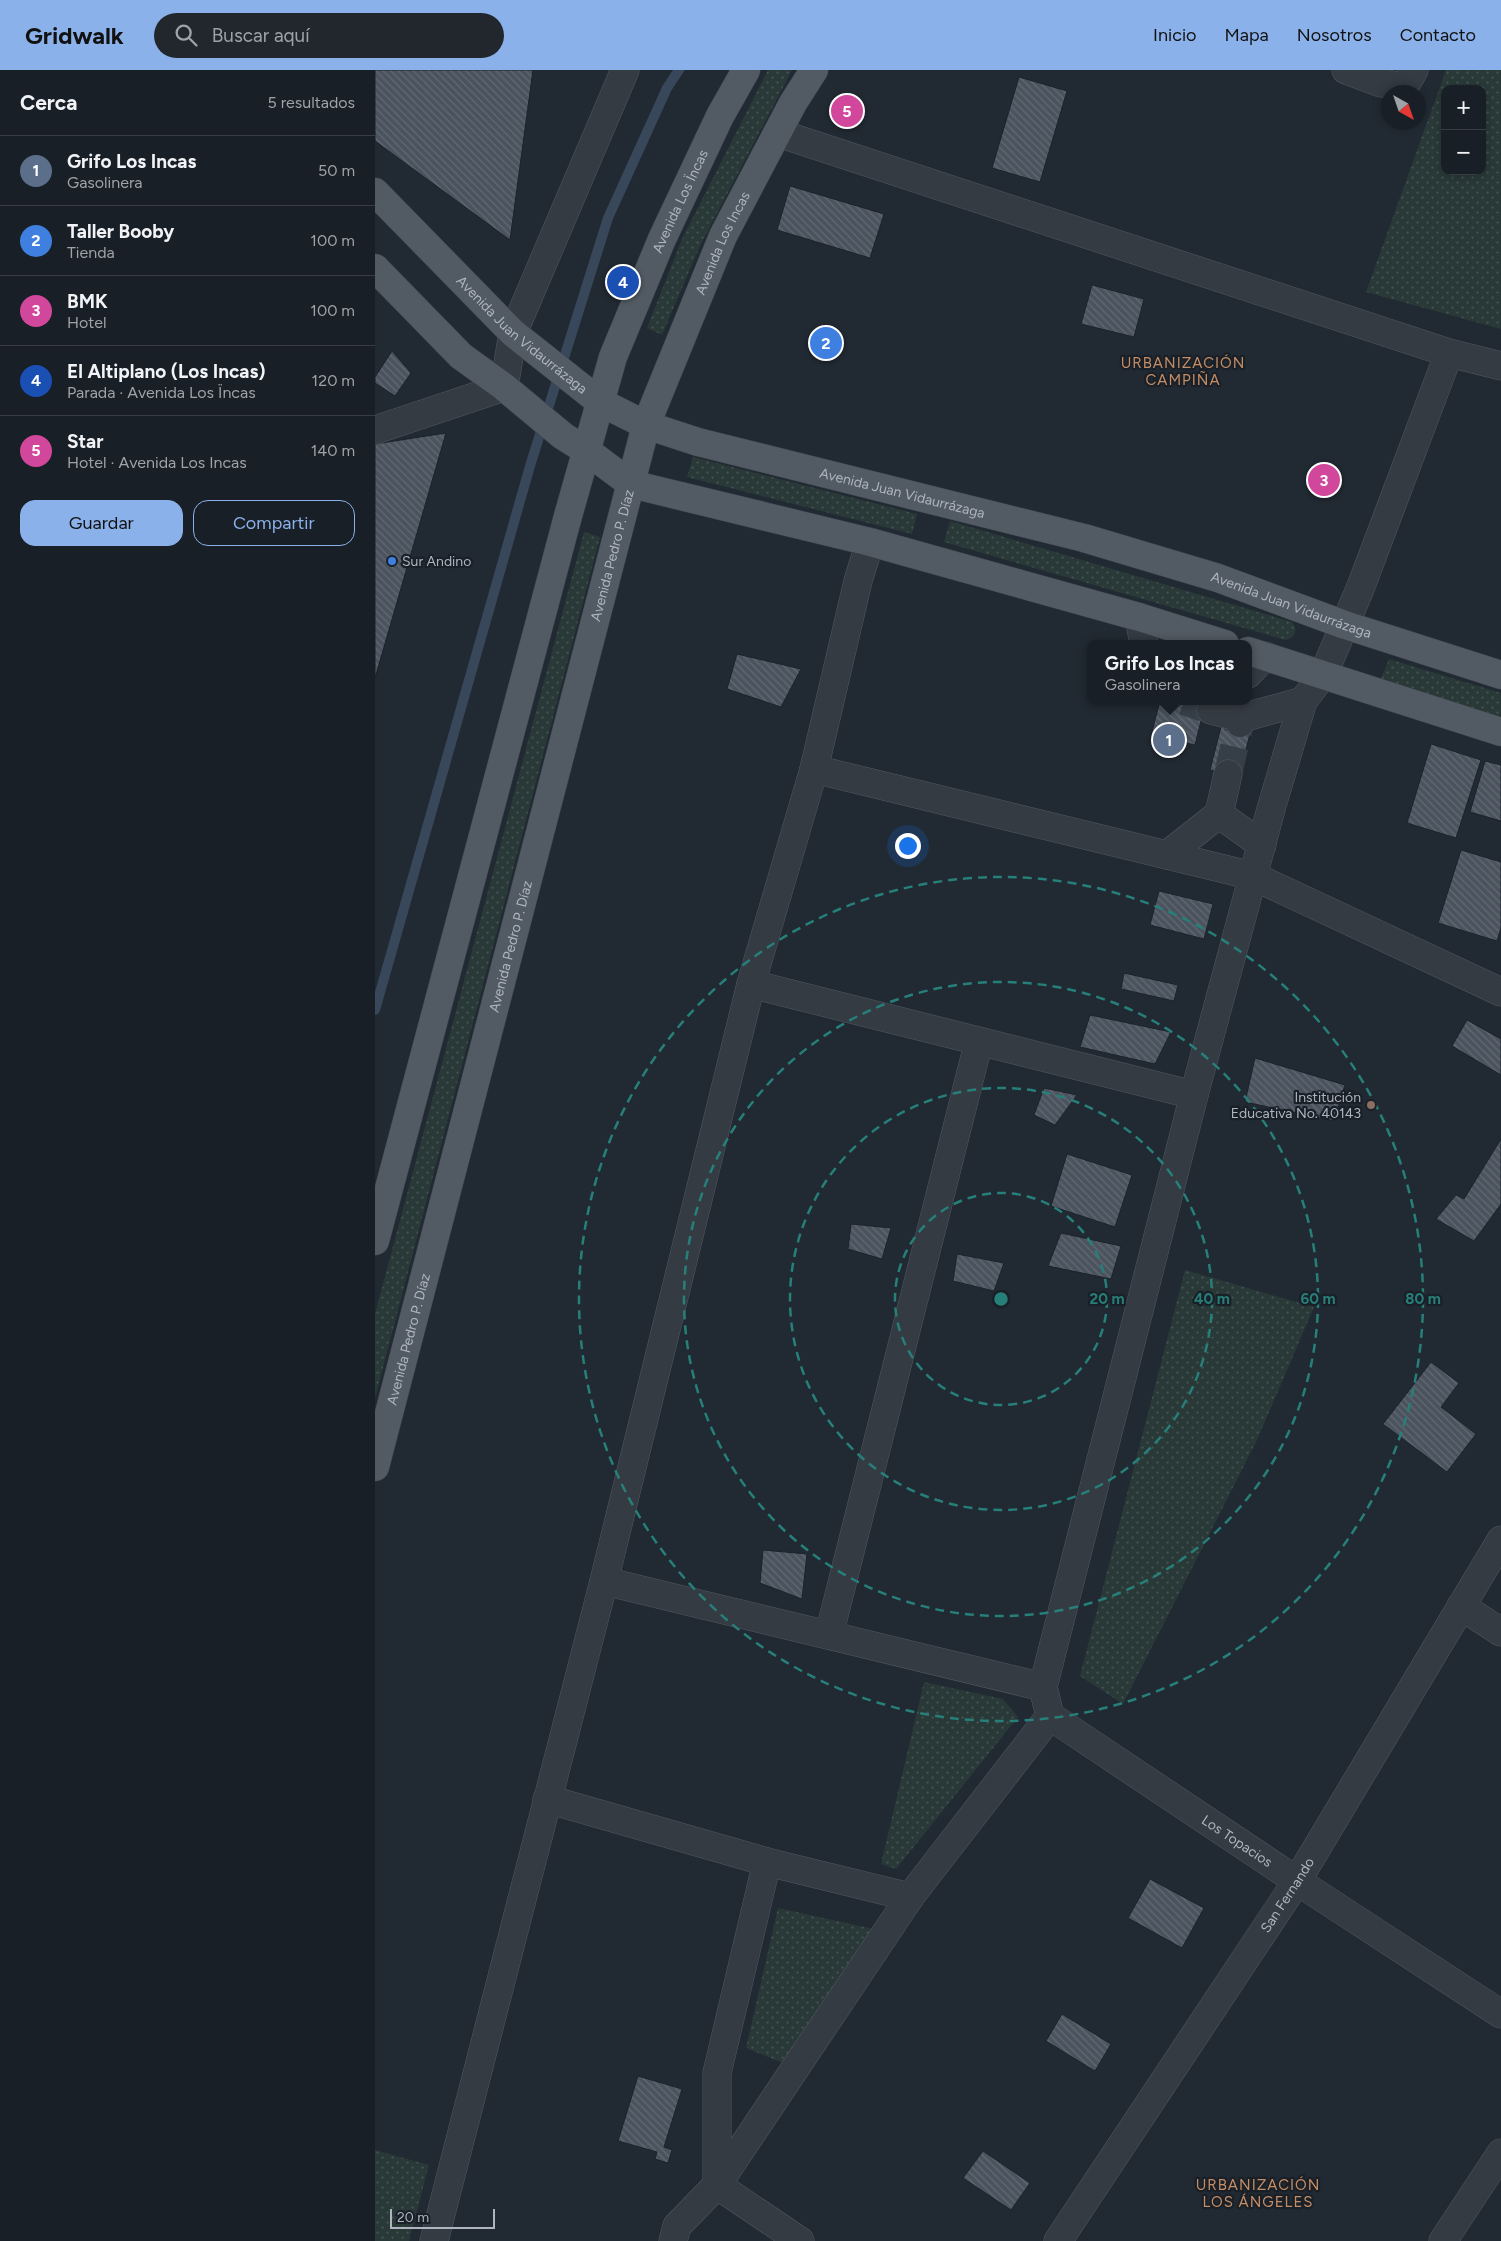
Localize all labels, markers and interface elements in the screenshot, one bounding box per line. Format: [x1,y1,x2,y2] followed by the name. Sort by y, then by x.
[154,13,504,58] search box
[25,21,124,50] text: Gridwalk
[172,21,200,49] icon: search
[212,24,310,47] text: Buscar aquí
[1153,24,1197,46] text: Inicio
[1225,24,1269,46] text: Mapa
[1297,24,1372,46] text: Nosotros
[1400,24,1476,46] text: Contacto
[1381,85,1426,130] north arrow
[1441,85,1486,175] map controls
[1441,85,1486,130] button: +
[20,90,77,115] text: Cerca
[831,92,863,130] pin: 5
[268,93,355,112] text: 5 resultados
[1441,130,1486,175] button: −
[649,147,711,256] street label: Avenida Los Ïncas
[67,150,196,173] text: Grifo Los Incas
[33,161,39,180] text: 1
[318,161,355,180] text: 50 m
[67,173,143,192] text: Gasolinera
[691,188,754,297] street label: Avenida Los Incas
[67,220,174,243] text: Taller Booby
[31,231,41,250] text: 2
[310,231,355,250] text: 100 m
[67,243,115,262] text: Tienda
[607,263,639,301] pin: 4
[453,272,591,397] street label: Avenida Juan Vidaurrázaga
[67,290,108,313] text: BMK
[32,301,40,320] text: 3
[310,301,355,320] text: 100 m
[67,313,107,332] text: Hotel
[810,324,842,362] pin: 2
[1121,354,1245,389] district label: URBANIZACIÓN CAMPIÑA
[67,360,266,383] text: El Altiplano (Los Incas)
[31,371,41,390] text: 4
[312,371,355,390] text: 120 m
[67,383,256,402] text: Parada · Avenida Los Ïncas
[67,430,103,453] text: Star
[31,441,41,460] text: 5
[311,441,355,460] text: 140 m
[67,453,247,472] text: Hotel · Avenida Los Incas
[1308,461,1340,499] pin: 3
[818,464,987,522] street label: Avenida Juan Vidaurrázaga
[587,487,637,623] street label: Avenida Pedro P. Díaz
[20,500,183,546] button: Guardar
[193,500,355,546] button: Compartir
[402,553,471,570] place label: Sur Andino
[386,555,398,567] marker: Sur Andino
[1209,568,1374,641] street label: Avenida Juan Vidaurrázaga
[1087,640,1252,705] popup
[1105,652,1234,675] text: Grifo Los Incas
[1105,675,1180,694] text: Gasolinera
[1153,721,1185,759] pin: 1
[895,833,921,859] your location
[485,878,536,1014] street label: Avenida Pedro P. Díaz
[1231,1089,1361,1122] place label: Institución Educativa No. 40143
[1365,1099,1377,1111] marker: Institución Educativa No. 40143
[383,1271,434,1407] street label: Avenida Pedro P. Díaz
[992,1290,1010,1308] centre of rings
[1089,1290,1125,1308] text: 20 m
[1194,1290,1230,1308] text: 40 m
[1300,1290,1336,1308] text: 60 m
[1405,1290,1441,1308] text: 80 m
[1199,1811,1276,1871] street label: Los Topacios
[1257,1854,1318,1936] street label: San Fernando
[1196,2176,1320,2211] district label: URBANIZACIÓN LOS ÁNGELES
[390,2206,495,2229] scale bar
[397,2209,429,2226] text: 20 m

